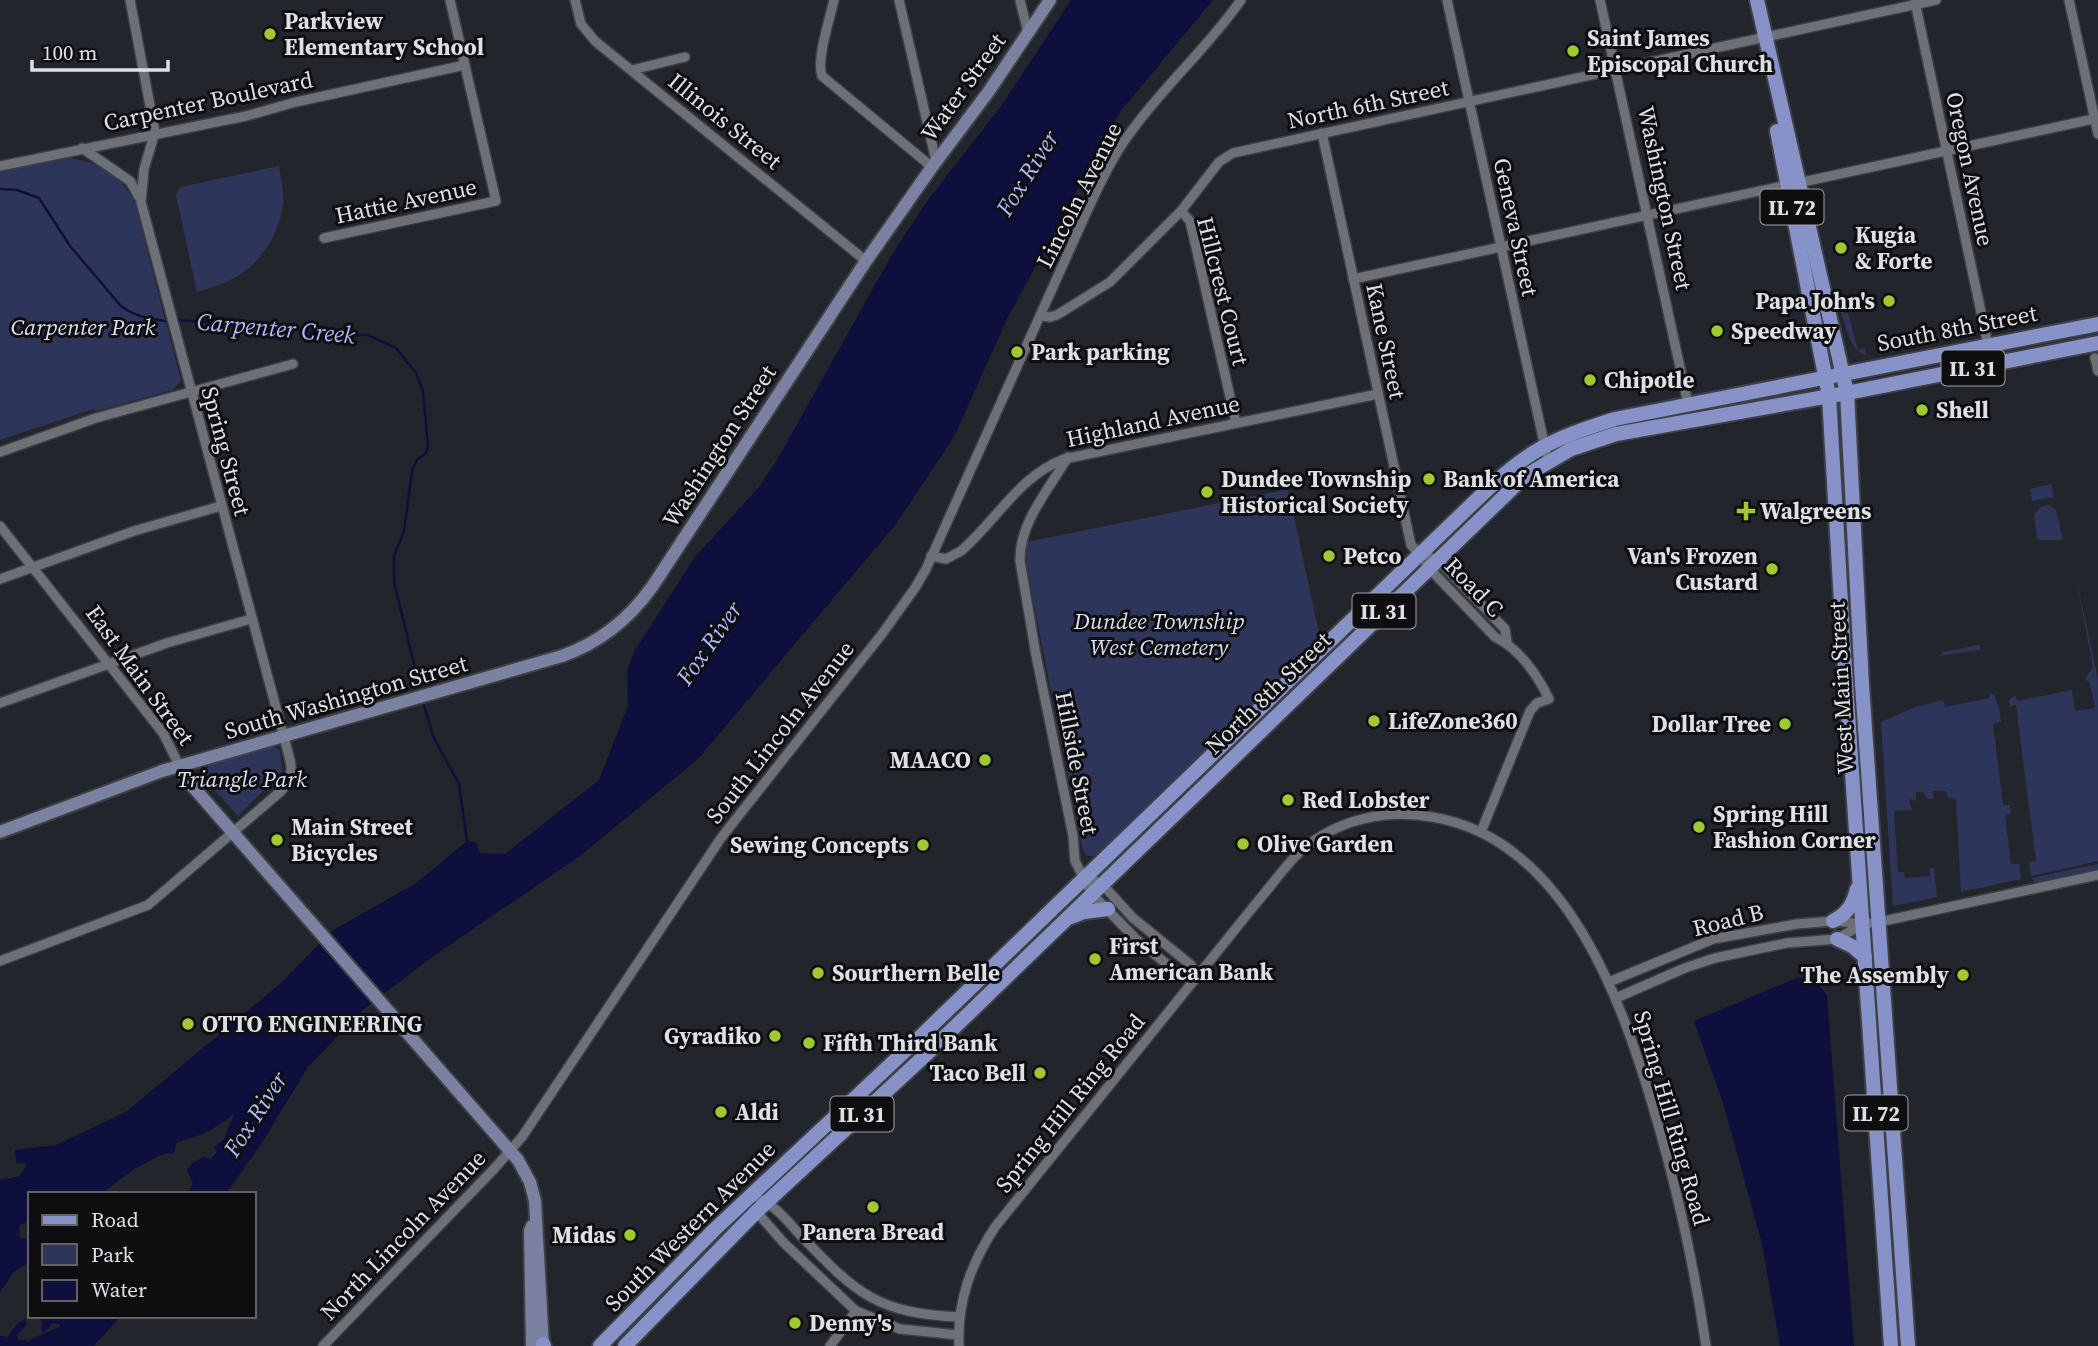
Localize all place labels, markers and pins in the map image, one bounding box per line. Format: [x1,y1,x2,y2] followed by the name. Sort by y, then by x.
[284,5,484,63] place label: Parkview Elementary School
[1587,22,1773,80] place label: Saint James Episcopal Church
[262,26,278,42] marker: Parkview Elementary School
[1565,43,1581,59] marker: Saint James Episcopal Church
[1855,219,1933,277] place label: Kugia & Forte
[1833,240,1849,256] marker: Kugia & Forte
[1755,285,1875,317] place label: Papa John's
[1881,293,1897,309] marker: Papa John's
[1731,315,1837,347] place label: Speedway
[1709,323,1725,339] marker: Speedway
[1031,336,1170,368] place label: Park parking
[1009,344,1025,360] marker: Park parking
[1604,364,1695,396] place label: Chipotle
[1582,372,1598,388] marker: Chipotle
[1936,394,1989,426] place label: Shell
[1914,402,1930,418] marker: Shell
[1221,463,1411,521] place label: Dundee Township Historical Society
[1443,463,1620,495] place label: Bank of America
[1421,471,1437,487] marker: Bank of America
[1199,484,1215,500] marker: Dundee Township Historical Society
[1760,495,1871,527] place label: Walgreens
[1738,503,1754,519] marker: Walgreens
[1343,540,1401,572] place label: Petco
[1627,540,1758,598] place label: Van's Frozen Custard
[1321,548,1337,564] marker: Petco
[1764,561,1780,577] marker: Van's Frozen Custard
[1388,705,1518,737] place label: LifeZone360
[1652,708,1771,740] place label: Dollar Tree
[1366,713,1382,729] marker: LifeZone360
[1777,716,1793,732] marker: Dollar Tree
[890,744,971,776] place label: MAACO
[977,752,993,768] marker: MAACO
[1302,784,1430,816] place label: Red Lobster
[1280,792,1296,808] marker: Red Lobster
[1713,798,1876,856] place label: Spring Hill Fashion Corner
[291,811,413,869] place label: Main Street Bicycles
[1691,819,1707,835] marker: Spring Hill Fashion Corner
[1257,828,1394,860] place label: Olive Garden
[730,829,909,861] place label: Sewing Concepts
[269,832,285,848] marker: Main Street Bicycles
[1235,836,1251,852] marker: Olive Garden
[915,837,931,853] marker: Sewing Concepts
[1109,930,1274,988] place label: First American Bank
[1087,951,1103,967] marker: First American Bank
[832,957,1000,989] place label: Sourthern Belle
[1801,959,1950,991] place label: The Assembly
[810,965,826,981] marker: Sourthern Belle
[1955,967,1971,983] marker: The Assembly
[202,1008,423,1040] place label: OTTO ENGINEERING
[180,1016,196,1032] marker: OTTO ENGINEERING
[664,1020,761,1052] place label: Gyradiko
[823,1027,998,1059] place label: Fifth Third Bank
[767,1028,783,1044] marker: Gyradiko
[801,1035,817,1051] marker: Fifth Third Bank
[929,1057,1026,1089] place label: Taco Bell
[1032,1065,1048,1081] marker: Taco Bell
[735,1096,779,1128] place label: Aldi
[713,1104,729,1120] marker: Aldi
[865,1199,881,1215] marker: Panera Bread
[802,1216,945,1248] place label: Panera Bread
[552,1219,616,1251] place label: Midas
[622,1227,638,1243] marker: Midas
[809,1307,892,1339] place label: Denny's
[787,1315,803,1331] marker: Denny's

